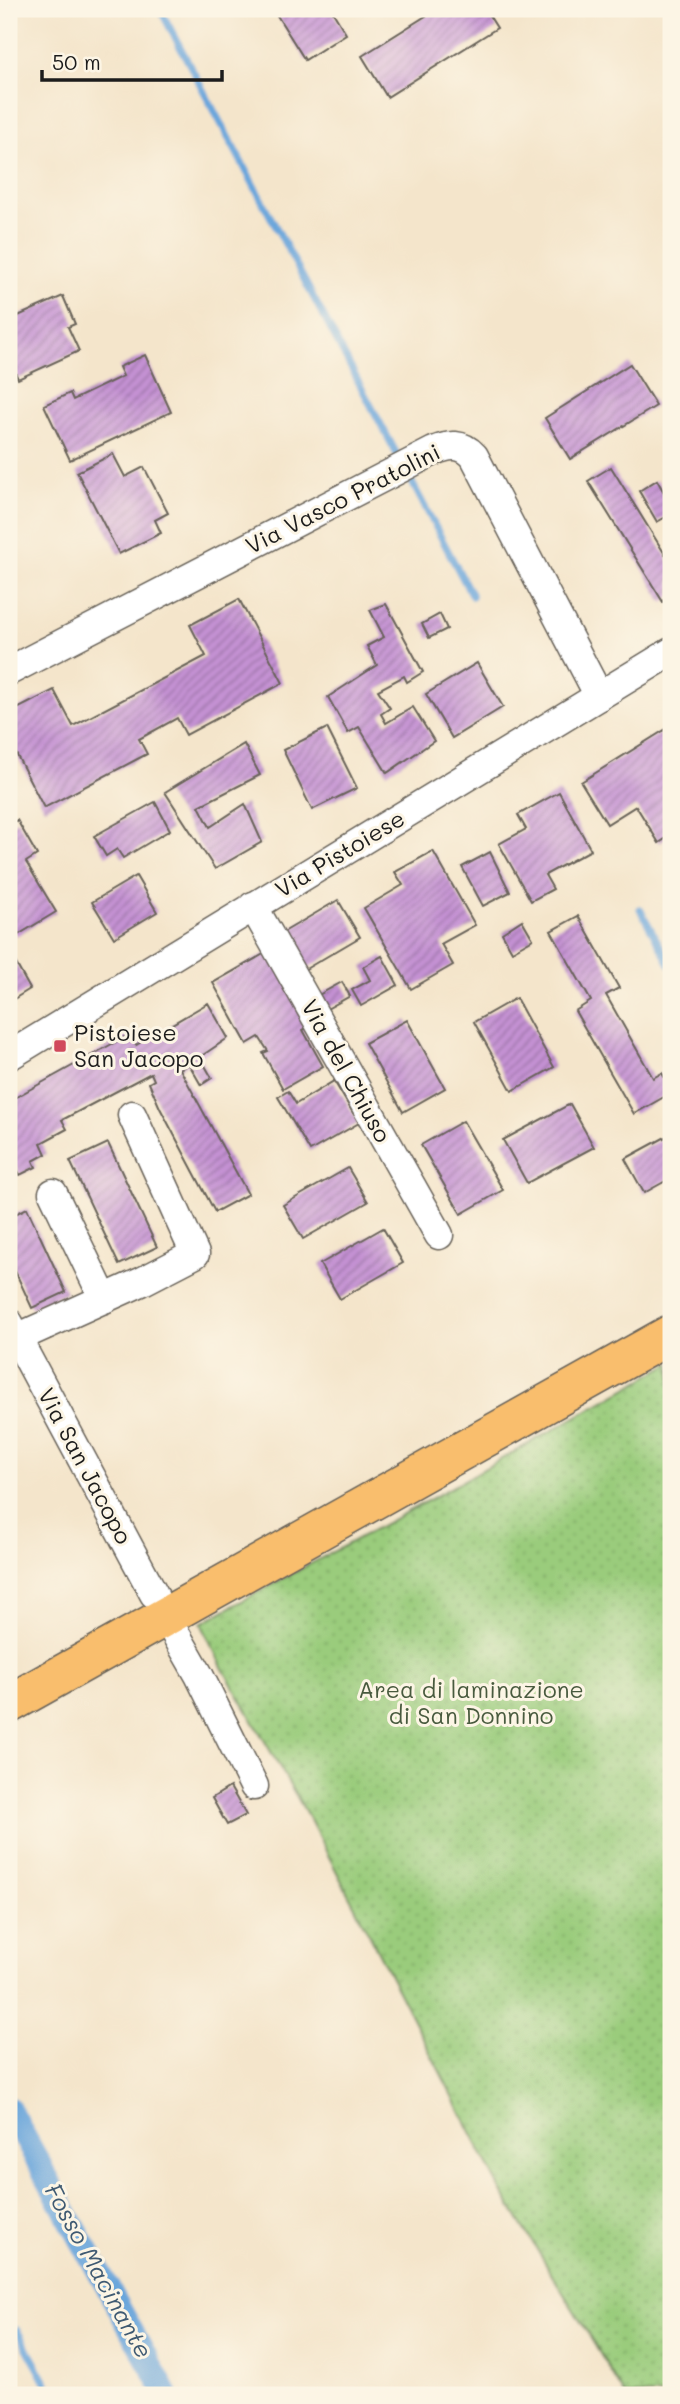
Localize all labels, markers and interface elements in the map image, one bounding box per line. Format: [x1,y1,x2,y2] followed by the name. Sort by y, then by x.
[42,38,222,82] scale bar
[52,48,101,75] text: 50 m
[240,436,445,560] street label: Via Vasco Pratolini
[269,803,410,904] street label: Via Pistoiese
[295,994,399,1147] street label: Via del Chiuso
[74,1017,203,1073] place label: Pistoiese San Jacopo
[52,1038,68,1054] marker: Pistoiese San Jacopo
[32,1382,140,1549] street label: Via San Jacopo
[358,1674,584,1730] park label: Area di laminazione di San Donnino
[38,2177,160,2363] water label: Fosso Macinante

